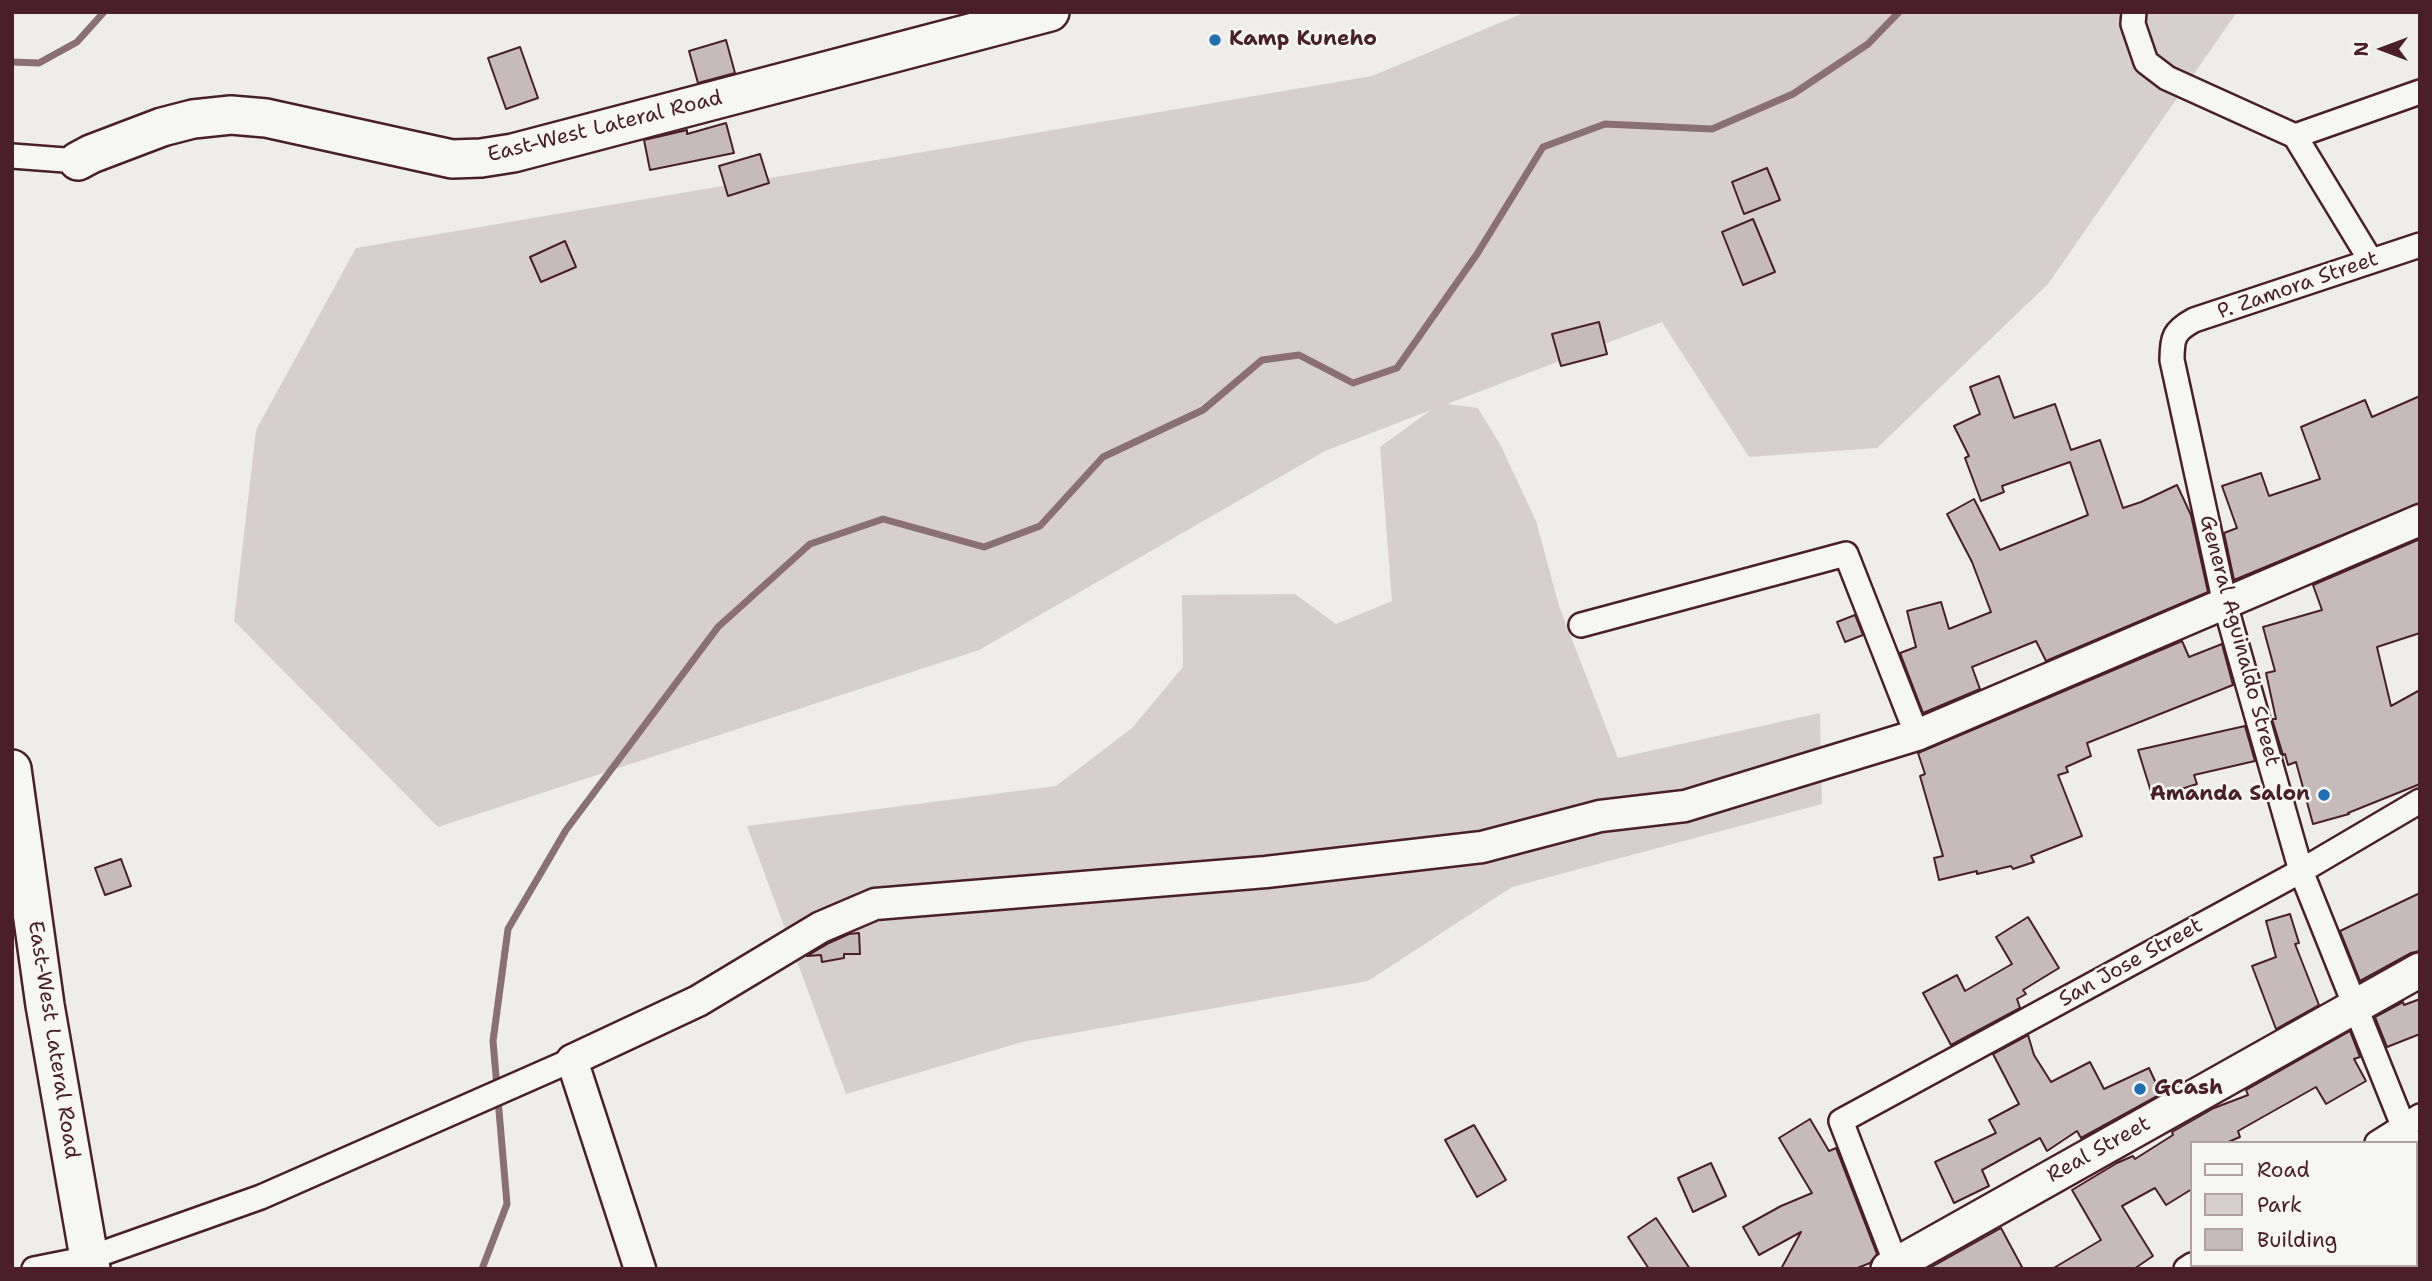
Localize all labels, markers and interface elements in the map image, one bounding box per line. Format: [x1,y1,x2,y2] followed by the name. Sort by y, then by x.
[2348,14,2418,84] north arrow
[1229,27,1377,53] place label: Kamp Kuneho
[1207,32,1223,48] marker: Kamp Kuneho
[2349,41,2374,57] text: N
[485,86,725,168] street label: East-West Lateral Road
[2214,247,2382,325] street label: P. Zamora Street
[2193,513,2285,769] street label: General Aguinaldo Street
[2150,782,2310,808] place label: Amanda Salon
[2316,787,2332,803] marker: Amanda Salon
[2055,913,2207,1013] street label: San Jose Street
[22,919,84,1161] street label: East-West Lateral Road
[2154,1076,2223,1102] place label: GCash
[2132,1081,2148,1097] marker: GCash
[2043,1111,2155,1189] street label: Real Street
[2190,1141,2418,1267] legend
[2257,1156,2310,1184] text: Road
[2257,1191,2302,1219] text: Park
[2257,1226,2337,1254] text: Building

